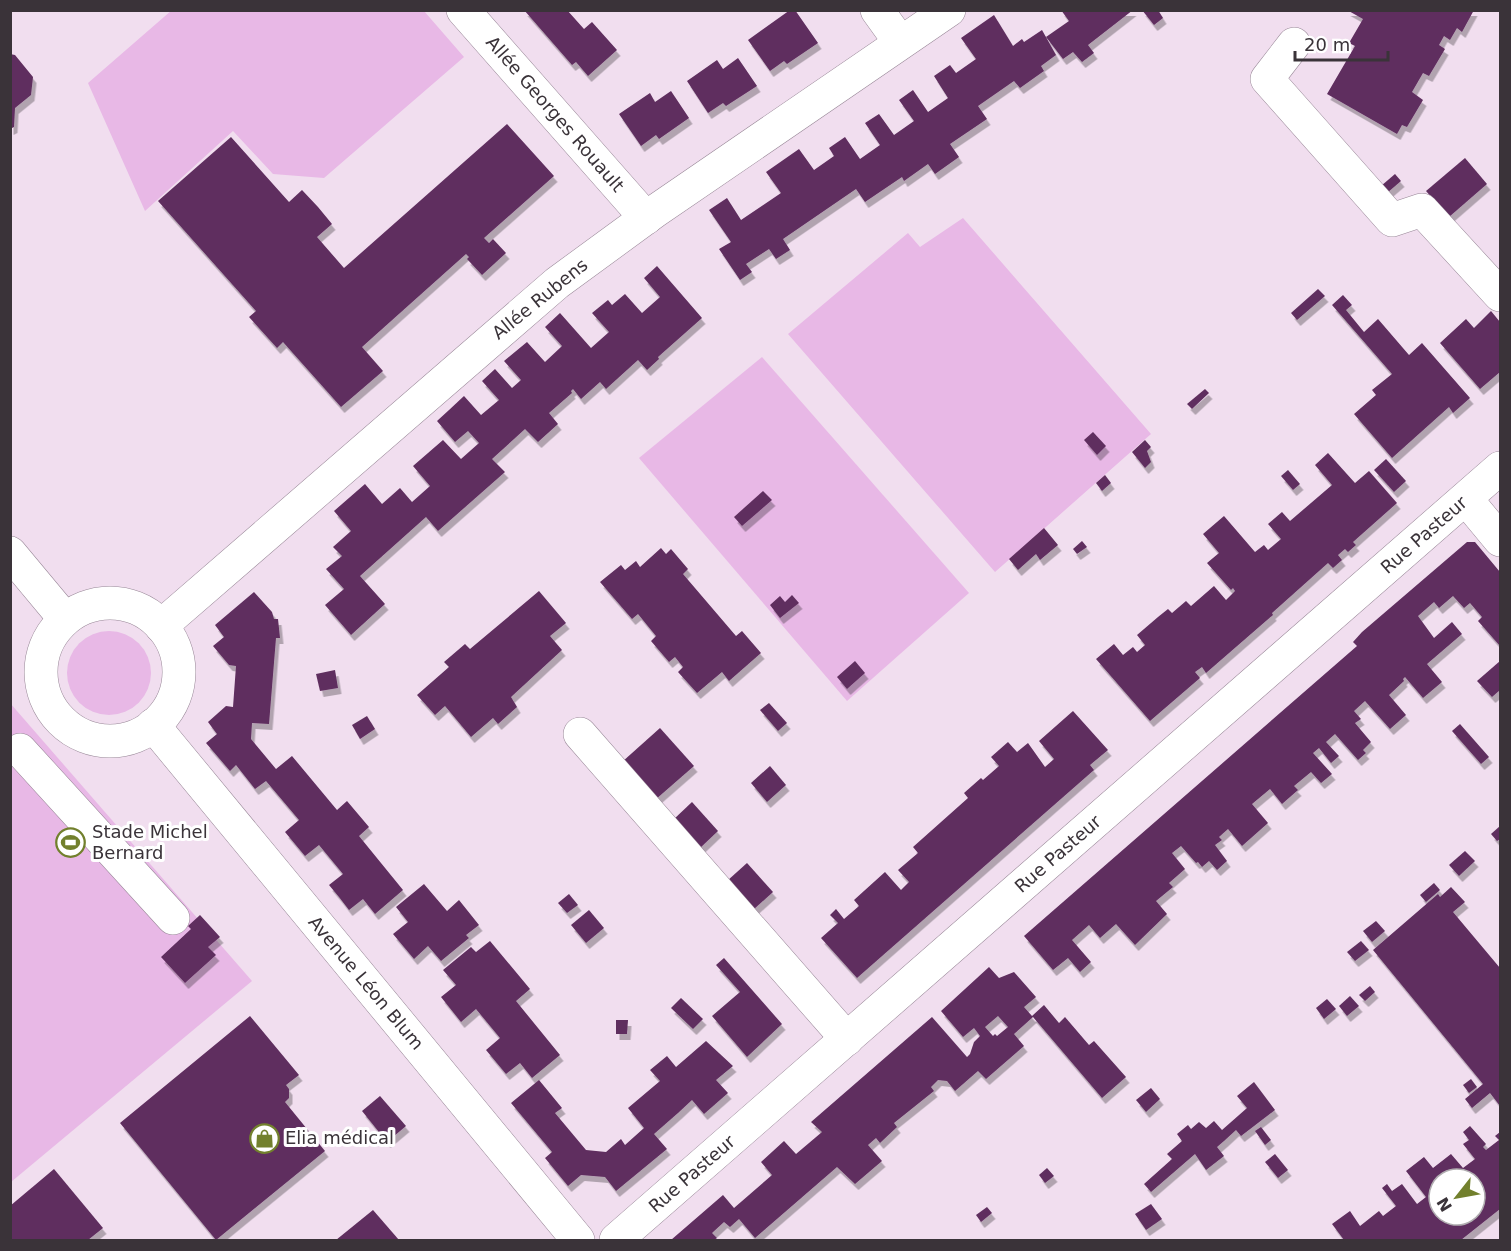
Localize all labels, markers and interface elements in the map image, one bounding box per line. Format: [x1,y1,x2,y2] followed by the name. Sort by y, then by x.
[1295,24,1388,62] scale bar
[482,31,629,196] street label: Allée Georges Rouault
[1304,34,1350,55] text: 20 m
[488,254,592,343] street label: Allée Rubens
[1376,491,1472,578] street label: Rue Pasteur
[1010,810,1106,897] street label: Rue Pasteur
[92,821,208,863] place label: Stade Michel Bernard
[55,826,87,858] sports icon: Stade Michel Bernard
[304,912,428,1054] street label: Avenue Léon Blum
[248,1122,280,1154] shop icon: Elia médical
[285,1127,394,1148] place label: Elia médical
[644,1130,740,1217] street label: Rue Pasteur
[1427,1167,1487,1227] north arrow
[1433,1194,1456,1215] text: N

